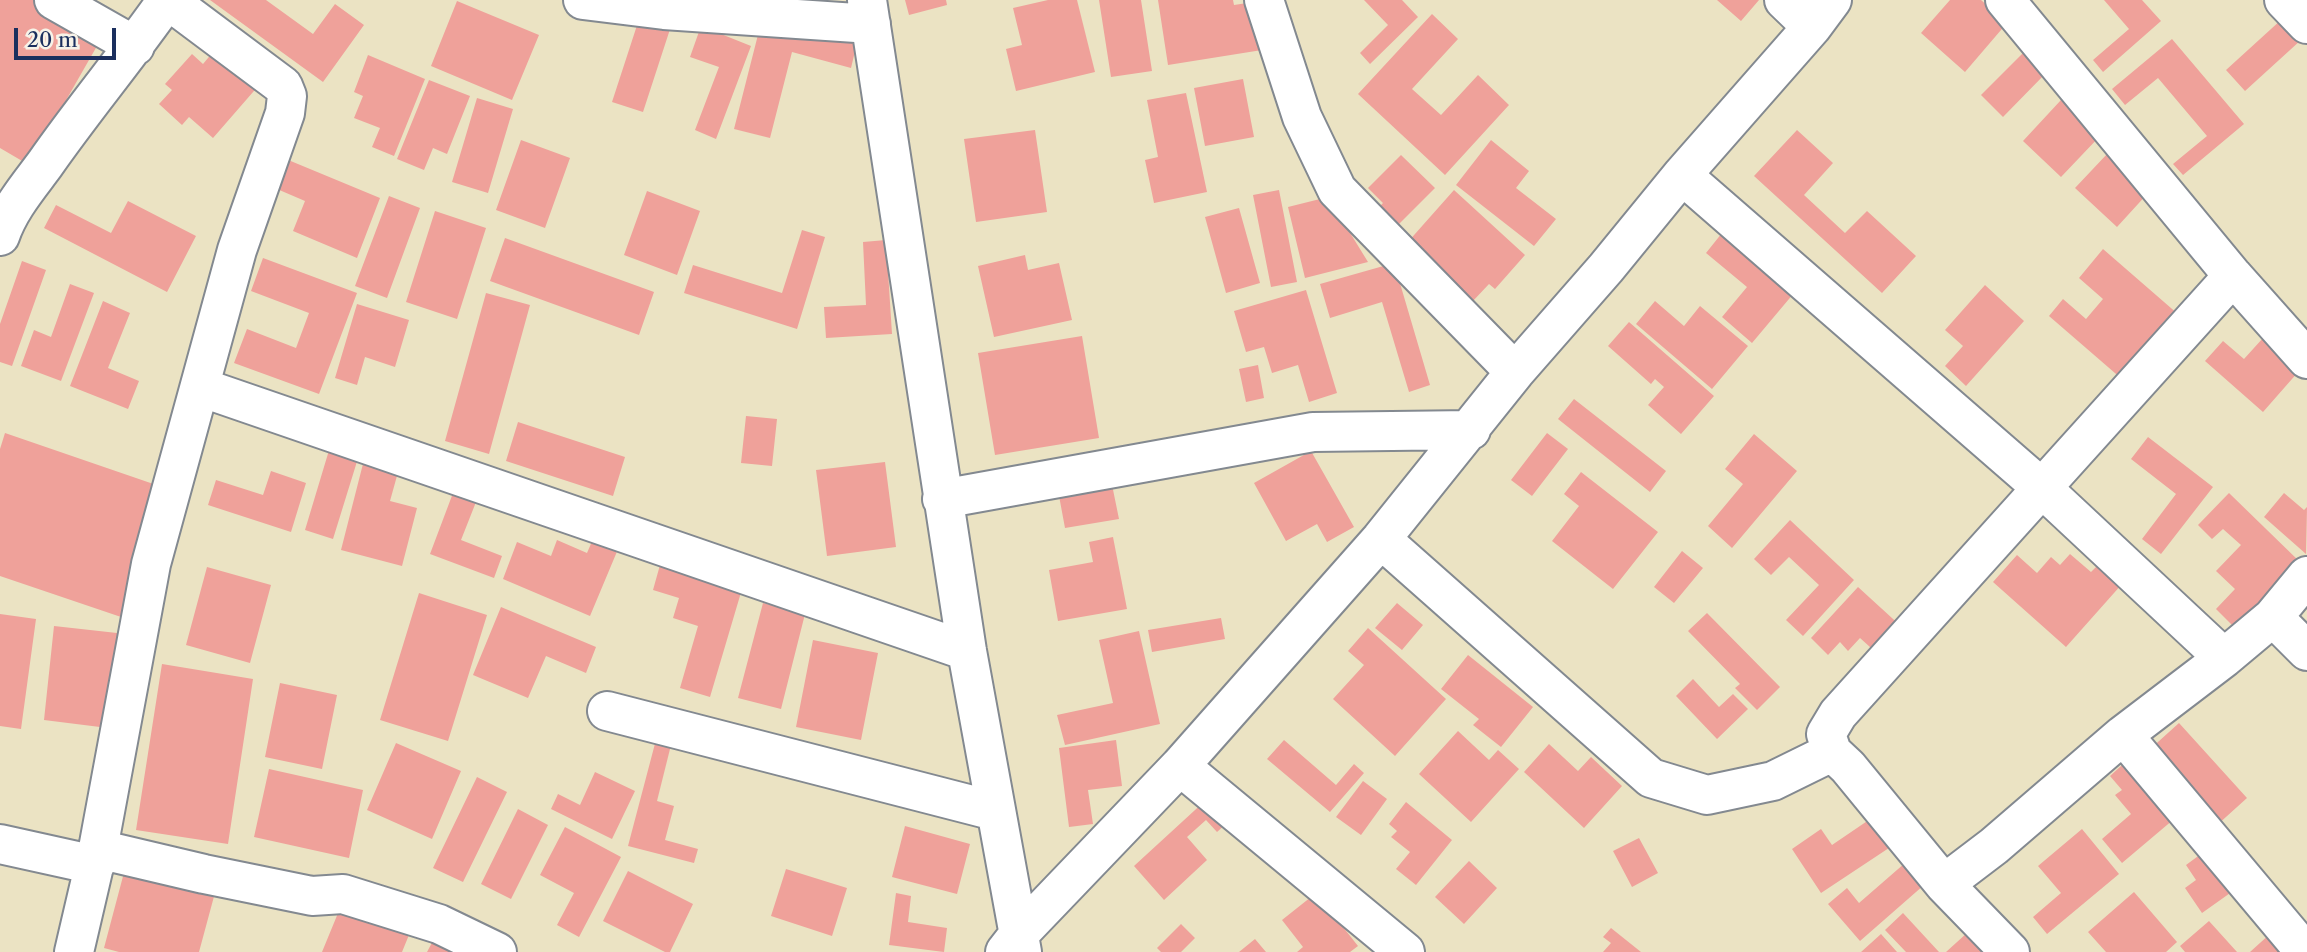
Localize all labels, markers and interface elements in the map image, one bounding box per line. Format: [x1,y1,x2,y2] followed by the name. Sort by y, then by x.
[18,14,119,58] scale bar
[27,27,78,52] text: 20 m

